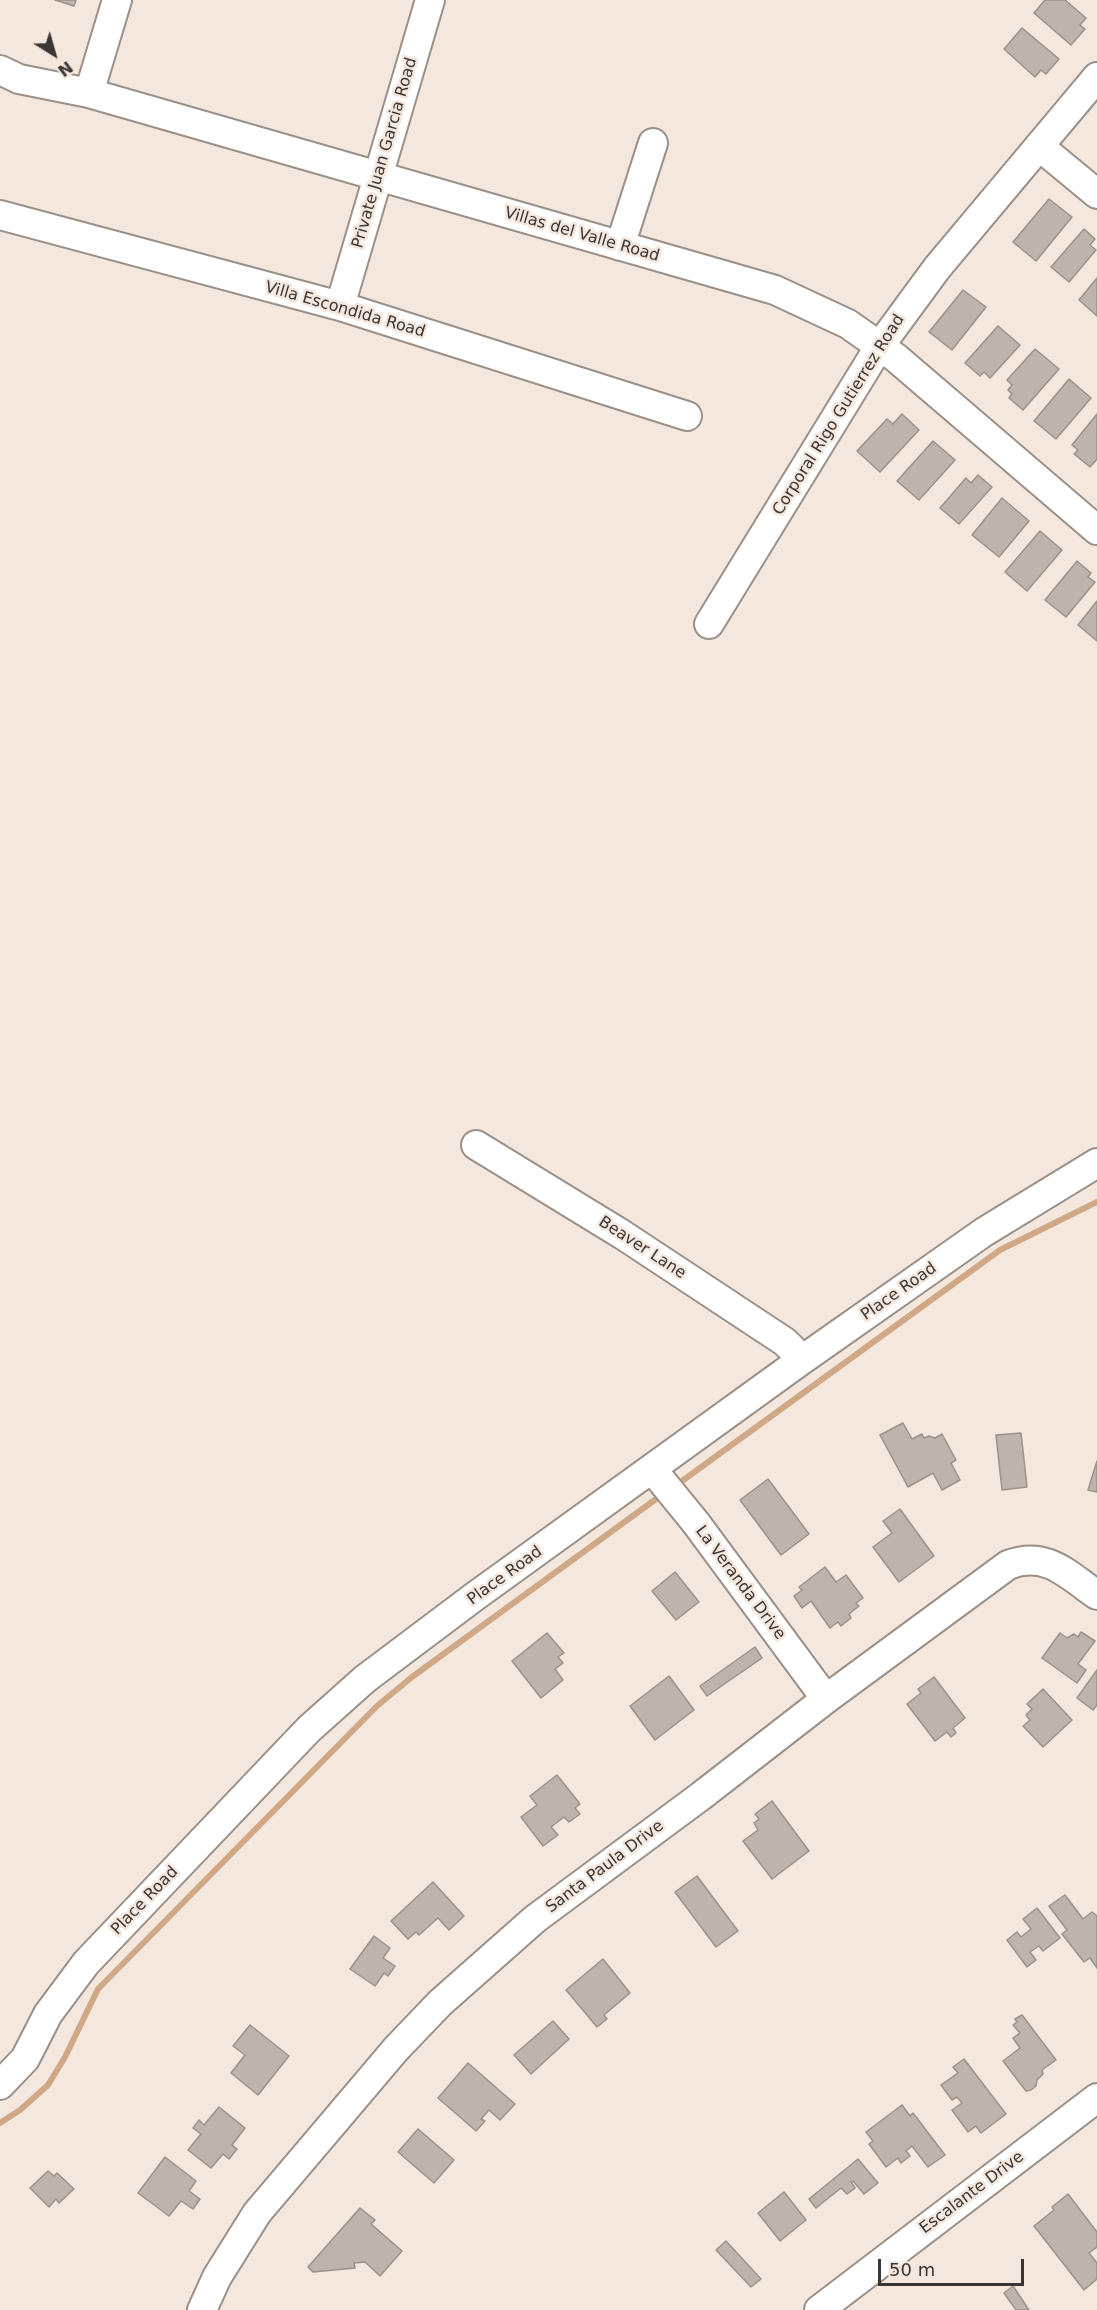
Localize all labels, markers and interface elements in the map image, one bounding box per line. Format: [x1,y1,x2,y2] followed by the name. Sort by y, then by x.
[24,24,84,84] north arrow
[349,55,421,251] street label: Private Juan Garcia Road
[54,57,76,80] text: N
[502,204,662,266] street label: Villas del Valle Road
[263,278,427,342] street label: Villa Escondida Road
[769,311,909,519] street label: Corporal Rigo Gutierrez Road
[595,1213,689,1283] street label: Beaver Lane
[858,1259,940,1325] street label: Place Road
[691,1522,789,1644] street label: La Veranda Drive
[464,1542,546,1610] street label: Place Road
[542,1817,668,1917] street label: Santa Paula Drive
[108,1863,182,1939] street label: Place Road
[916,2148,1028,2238] street label: Escalante Drive
[881,2247,1026,2285] scale bar
[889,2259,935,2280] text: 50 m

